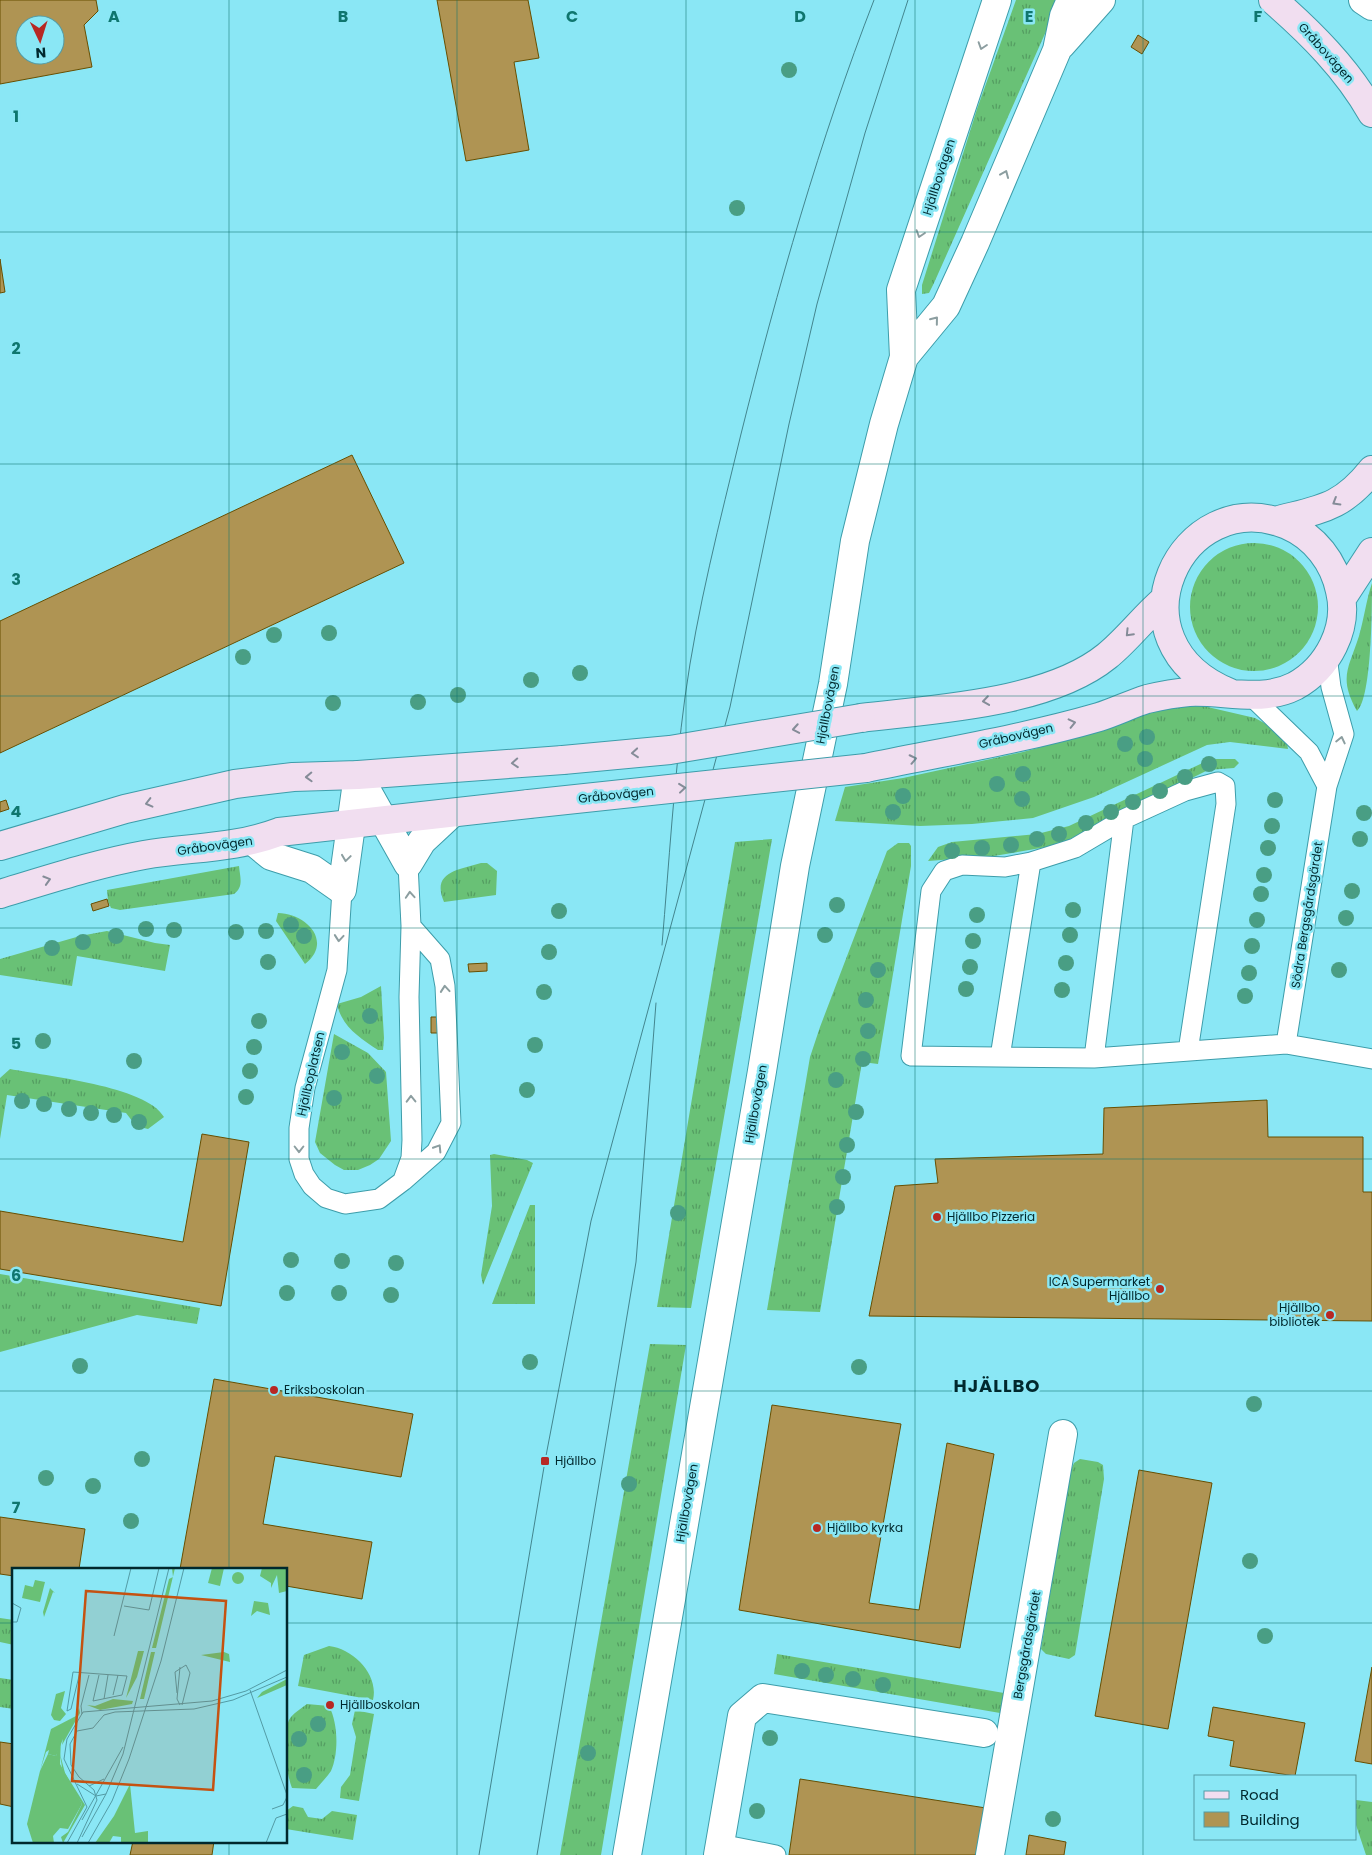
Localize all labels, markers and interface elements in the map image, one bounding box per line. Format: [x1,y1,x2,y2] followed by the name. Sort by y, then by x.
[108,5,120,28] text: A
[338,5,348,28] text: B
[566,5,578,28] text: C
[794,5,806,28] text: D
[1025,5,1033,28] text: E
[1254,5,1263,28] text: F
[15,15,65,65] north arrow
[1295,19,1358,87] street label: Gråbovägen
[978,42,988,50] one-way arrow
[35,43,47,63] text: N
[13,105,19,128] text: 1
[918,137,959,217] street label: Hjällbovägen
[998,170,1009,179] one-way arrow
[916,229,926,238] one-way arrow
[929,316,938,325] one-way arrow
[11,337,21,360] text: 2
[1333,496,1342,506] one-way arrow
[11,568,21,591] text: 3
[1126,628,1135,637] one-way arrow
[812,664,843,745] street label: Hjällbovägen
[982,696,990,706] one-way arrow
[1067,718,1076,729] one-way arrow
[977,719,1055,752] street label: Gråbovägen
[791,724,800,734] one-way arrow
[1335,735,1346,744] one-way arrow
[631,748,639,759] one-way arrow
[909,754,918,764] one-way arrow
[511,757,519,768] one-way arrow
[305,771,313,782] one-way arrow
[577,782,655,807] street label: Gråbovägen
[679,783,687,794] one-way arrow
[144,797,153,808] one-way arrow
[11,800,22,823] text: 4
[176,832,254,859] street label: Gråbovägen
[1287,841,1326,989] street label: Södra Bergsgårdsgärdet
[341,854,352,862] one-way arrow
[42,875,50,885] one-way arrow
[404,890,415,898] one-way arrow
[334,935,345,943] one-way arrow
[439,984,450,992] one-way arrow
[293,1030,328,1118] street label: Hjällboplatsen
[11,1032,21,1055] text: 5
[740,1063,771,1144] street label: Hjällbovägen
[406,1094,416,1102] one-way arrow
[431,1144,441,1153] one-way arrow
[294,1145,304,1153] one-way arrow
[947,1208,1035,1225] place label: Hjällbo Pizzeria
[931,1211,943,1223] marker: Hjällbo Pizzeria
[11,1264,21,1287] text: 6
[1049,1273,1150,1304] place label: ICA Supermarket Hjällbo
[1154,1283,1166,1295] marker: ICA Supermarket Hjällbo
[1269,1299,1321,1330] place label: Hjällbo bibliotek
[1324,1309,1336,1321] marker: Hjällbo bibliotek
[953,1373,1041,1398] district label: HJÄLLBO
[284,1381,365,1398] place label: Eriksboskolan
[268,1384,280,1396] marker: Eriksboskolan
[555,1452,596,1469] place label: Hjällbo
[539,1455,551,1467] marker: Hjällbo
[671,1462,702,1543] street label: Hjällbovägen
[12,1496,21,1519] text: 7
[827,1519,903,1536] place label: Hjällbo kyrka
[811,1522,823,1534] marker: Hjällbo kyrka
[12,1568,288,1842] inset map
[1009,1590,1044,1700] street label: Bergsgårdsgärdet
[340,1696,420,1713] place label: Hjällboskolan
[324,1699,336,1711] marker: Hjällboskolan
[1194,1775,1357,1840] legend
[1240,1784,1279,1805] text: Road
[1240,1809,1300,1830] text: Building

